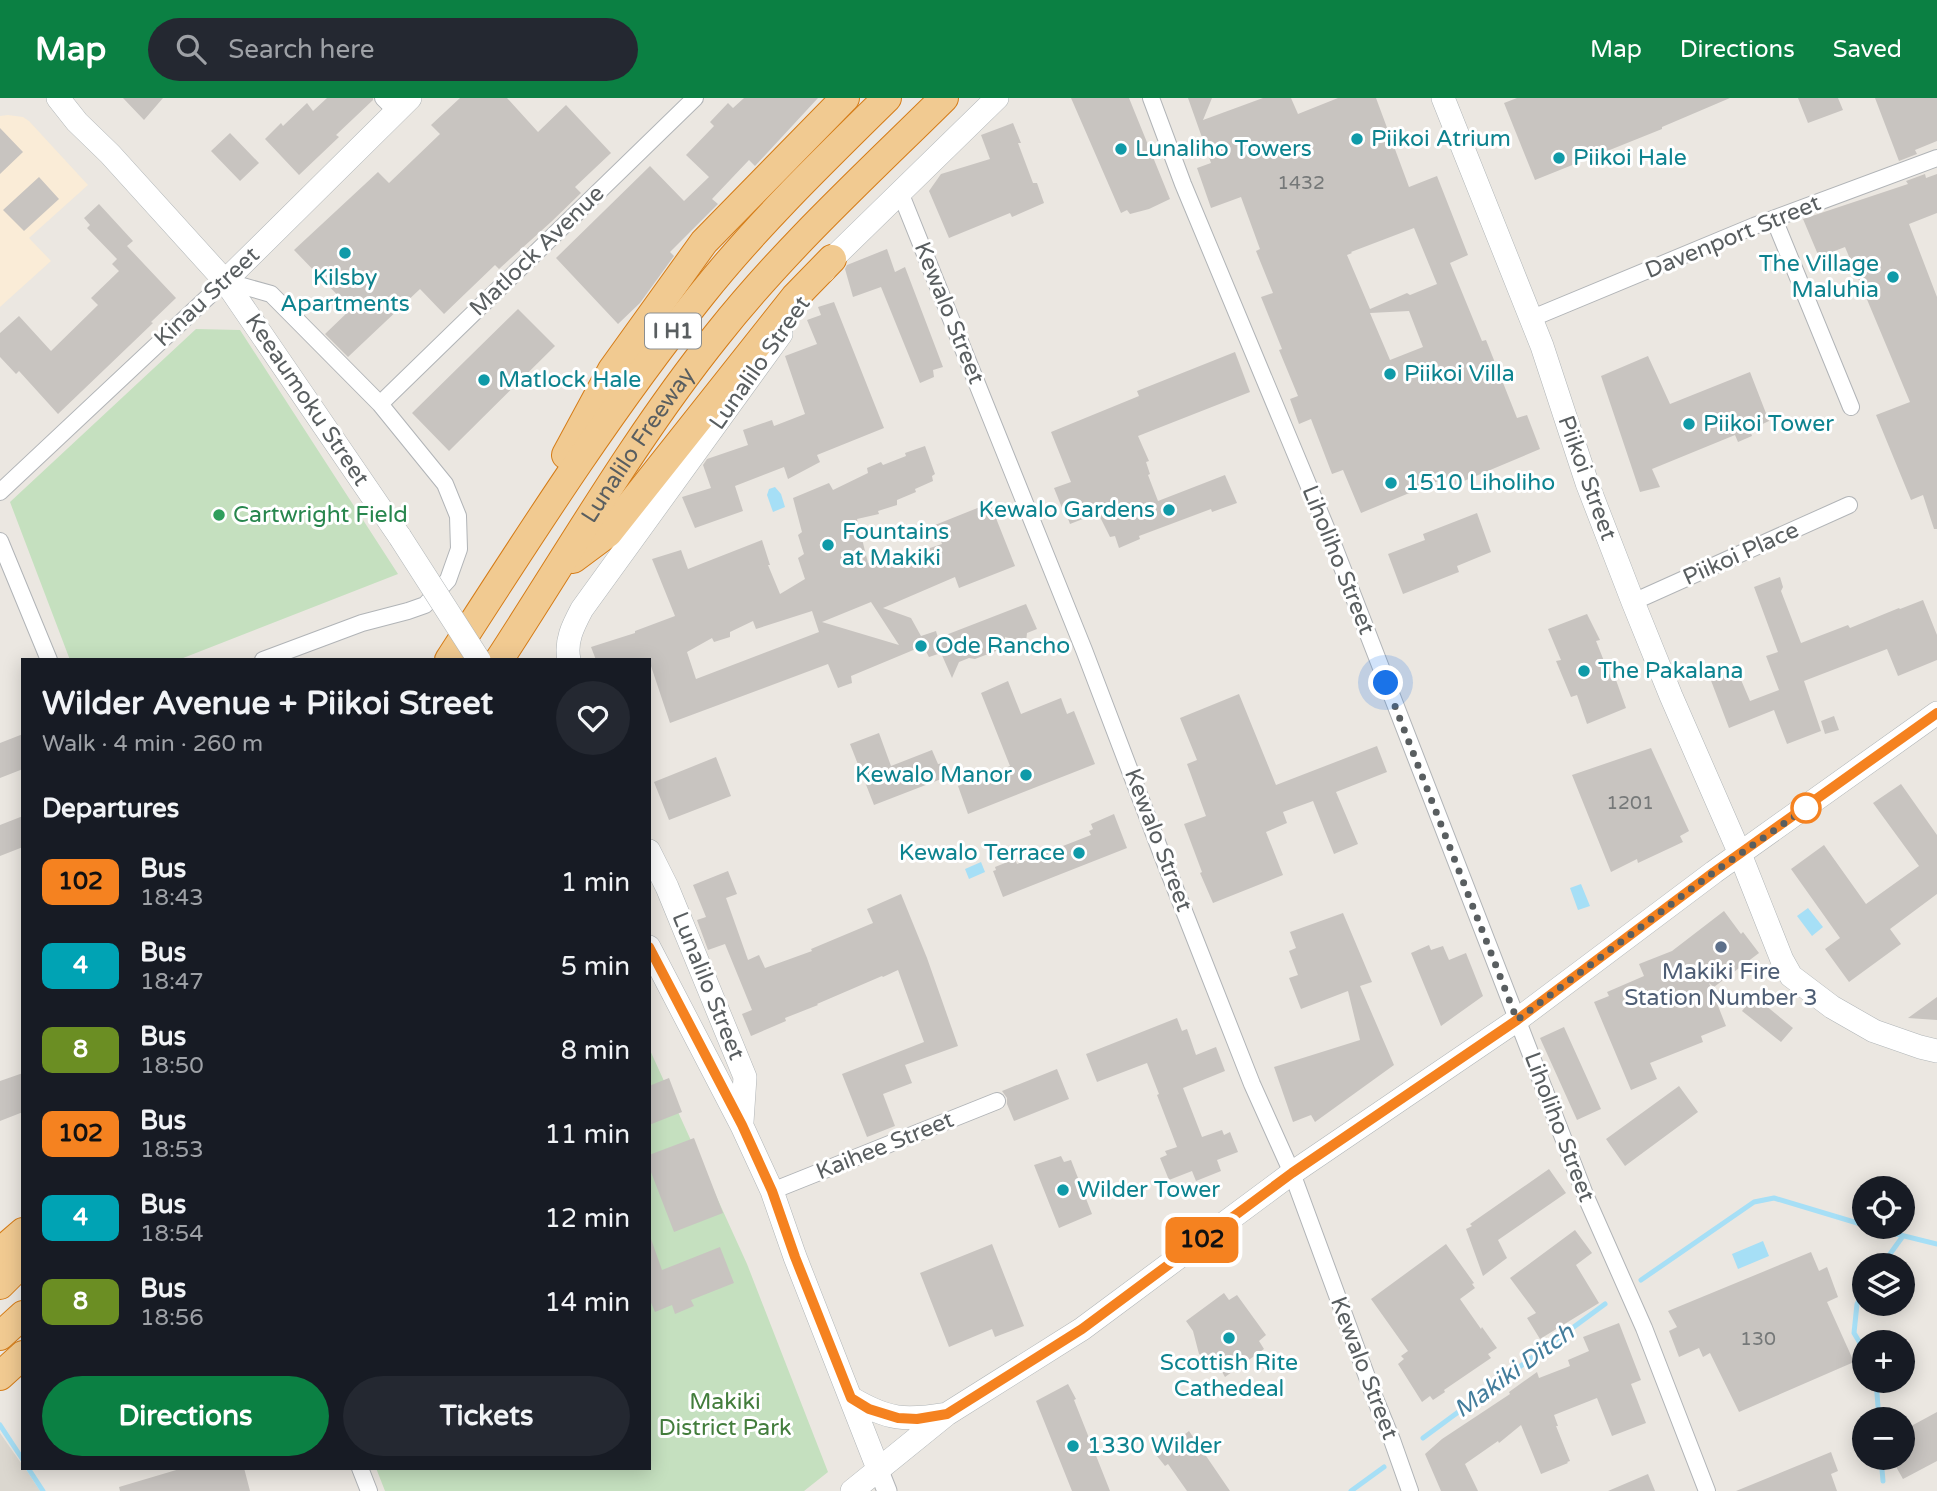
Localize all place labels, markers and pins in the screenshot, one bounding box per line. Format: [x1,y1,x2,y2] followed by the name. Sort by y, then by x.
[1371,125,1511,153] place label: Piikoi Atrium
[1349,131,1365,147] marker: Piikoi Atrium
[1135,135,1312,163] place label: Lunaliho Towers
[1113,141,1129,157] marker: Lunaliho Towers
[1573,144,1687,172] place label: Piikoi Hale
[1551,150,1567,166] marker: Piikoi Hale
[337,245,353,261] marker: Kilsby Apartments
[1759,250,1879,304] place label: The Village Maluhia
[280,264,410,318] place label: Kilsby Apartments
[1885,269,1901,285] marker: The Village Maluhia
[1404,360,1515,388] place label: Piikoi Villa
[498,366,641,394] place label: Matlock Hale
[1382,366,1398,382] marker: Piikoi Villa
[476,372,492,388] marker: Matlock Hale
[1703,410,1834,438] place label: Piikoi Tower
[1681,416,1697,432] marker: Piikoi Tower
[1405,469,1555,497] place label: 1510 Liholiho
[1383,475,1399,491] marker: 1510 Liholiho
[979,496,1155,524] place label: Kewalo Gardens
[233,501,408,529] place label: Cartwright Field
[1161,502,1177,518] marker: Kewalo Gardens
[211,507,227,523] marker: Cartwright Field
[842,518,949,572] place label: Fountains at Makiki
[820,537,836,553] marker: Fountains at Makiki
[935,632,1070,660] place label: Ode Rancho
[913,638,929,654] marker: Ode Rancho
[1598,657,1743,685] place label: The Pakalana
[1576,663,1592,679] marker: The Pakalana
[855,761,1012,789] place label: Kewalo Manor
[1018,767,1034,783] marker: Kewalo Manor
[1791,793,1821,823] unlabelled marker
[899,839,1065,867] place label: Kewalo Terrace
[1071,845,1087,861] marker: Kewalo Terrace
[1713,939,1729,955] marker: Makiki Fire Station Number 3
[1624,958,1818,1012] place label: Makiki Fire Station Number 3
[1077,1176,1220,1204] place label: Wilder Tower
[1055,1182,1071,1198] marker: Wilder Tower
[1221,1330,1237,1346] marker: Scottish Rite Cathedeal
[1160,1349,1298,1403] place label: Scottish Rite Cathedeal
[1087,1432,1222,1460] place label: 1330 Wilder
[1065,1438,1081,1454] marker: 1330 Wilder

